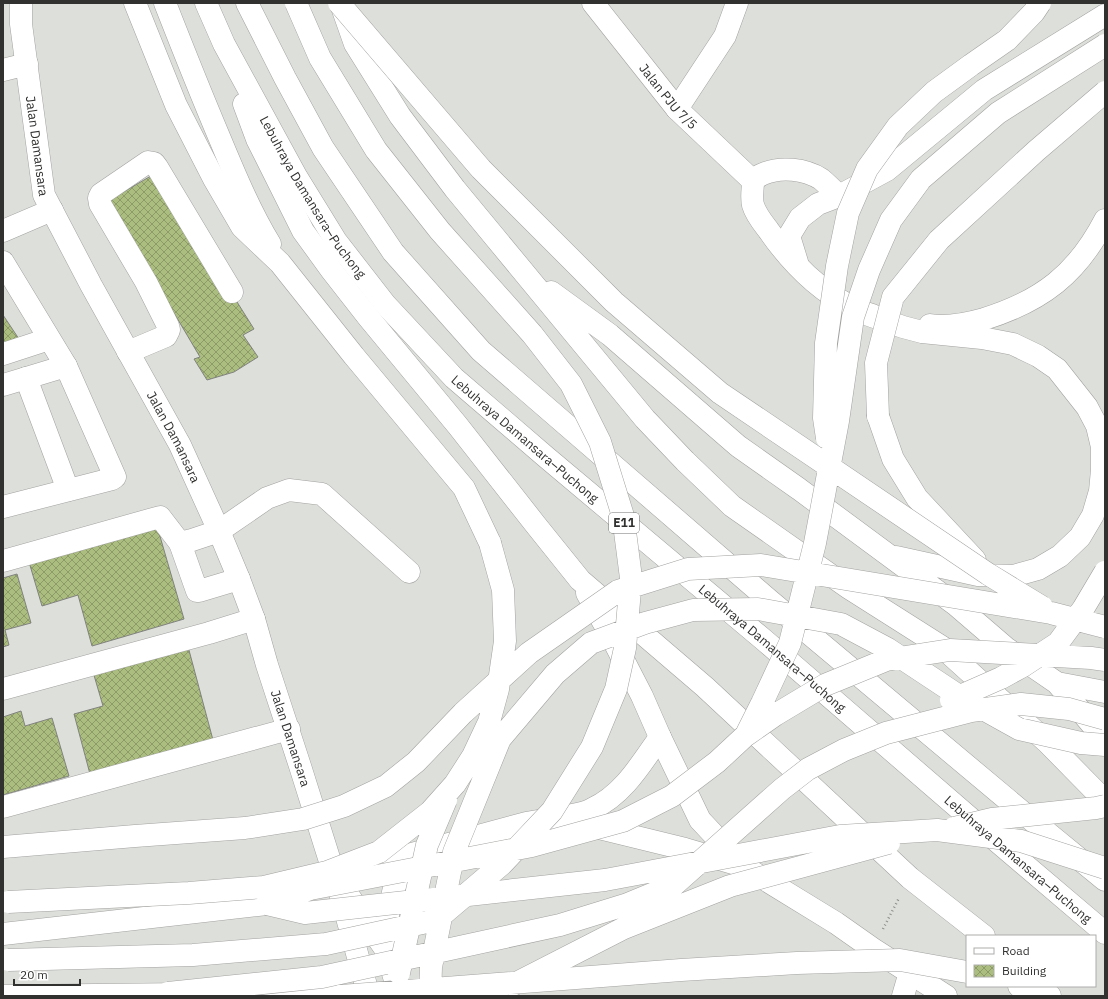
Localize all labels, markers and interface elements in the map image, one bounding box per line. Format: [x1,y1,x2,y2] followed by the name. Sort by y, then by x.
[635,60,701,133] street label: Jalan PJU 7/5
[22,95,52,197] street label: Jalan Damansara
[256,113,370,282] street label: Lebuhraya Damansara–Puchong
[448,371,602,507] street label: Lebuhraya Damansara–Puchong
[143,388,204,485] street label: Jalan Damansara
[609,513,639,533] road number: E11
[695,581,849,716] street label: Lebuhraya Damansara–Puchong
[267,688,314,789] street label: Jalan Damansara
[941,792,1095,927] street label: Lebuhraya Damansara–Puchong
[966,935,1096,987] legend
[1002,943,1030,958] text: Road
[14,961,80,987] scale bar
[1002,963,1047,978] text: Building
[20,967,48,982] text: 20 m

